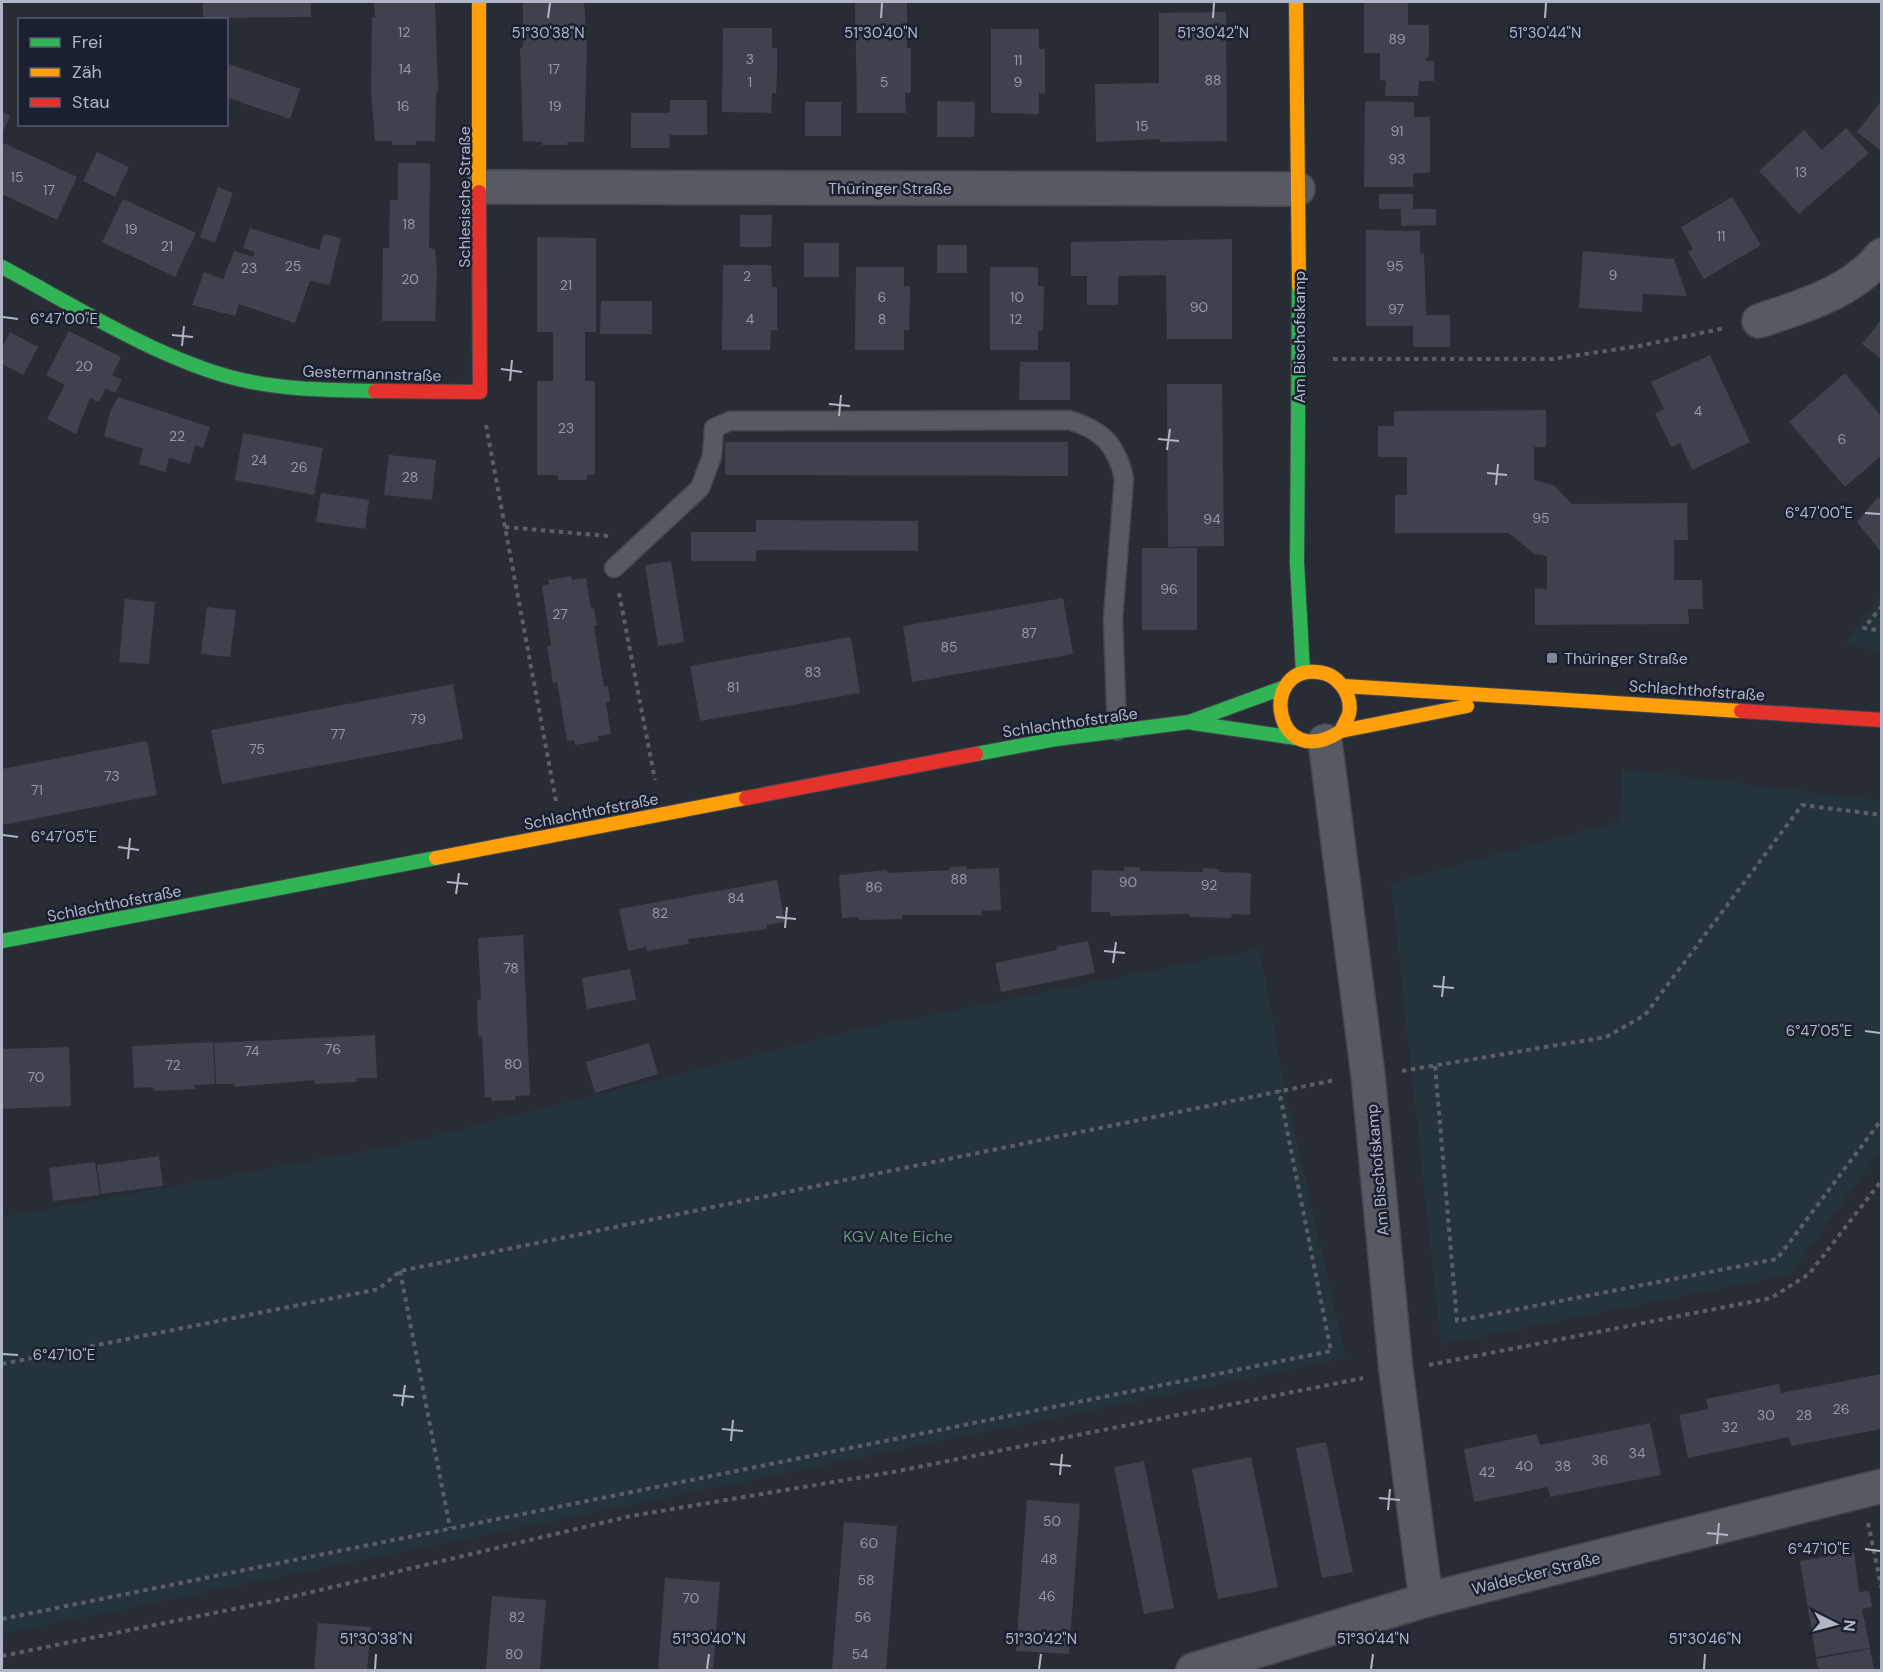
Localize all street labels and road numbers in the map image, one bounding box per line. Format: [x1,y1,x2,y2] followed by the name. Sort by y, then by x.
[454,126,475,268] street label: Schlesische Straße
[828,178,952,199] street label: Thüringer Straße
[1289,271,1310,403] street label: Am Bischofskamp
[302,361,442,386] street label: Gestermannstraße
[1628,675,1766,706] street label: Schlachthofstraße
[1001,703,1139,742] street label: Schlachthofstraße
[522,788,660,835] street label: Schlachthofstraße
[45,880,183,927] street label: Schlachthofstraße
[1361,1103,1394,1237] street label: Am Bischofskamp
[1470,1547,1603,1600] street label: Waldecker Straße

